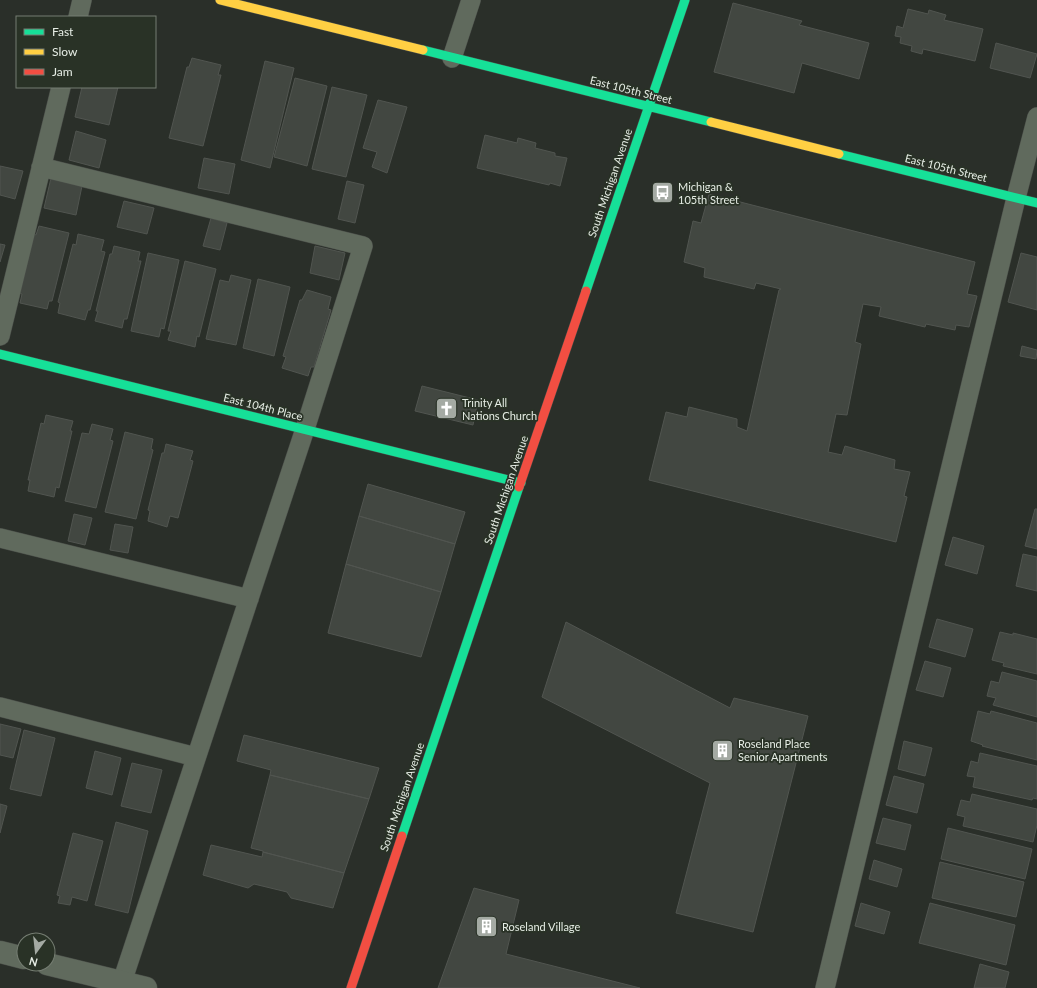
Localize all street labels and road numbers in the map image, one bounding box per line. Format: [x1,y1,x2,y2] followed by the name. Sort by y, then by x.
[589,73,674,106] street label: East 105th Street
[585,127,634,239] street label: South Michigan Avenue
[904,151,989,184] street label: East 105th Street
[222,390,304,423] street label: East 104th Place
[481,434,530,546] street label: South Michigan Avenue
[377,741,426,853] street label: South Michigan Avenue

